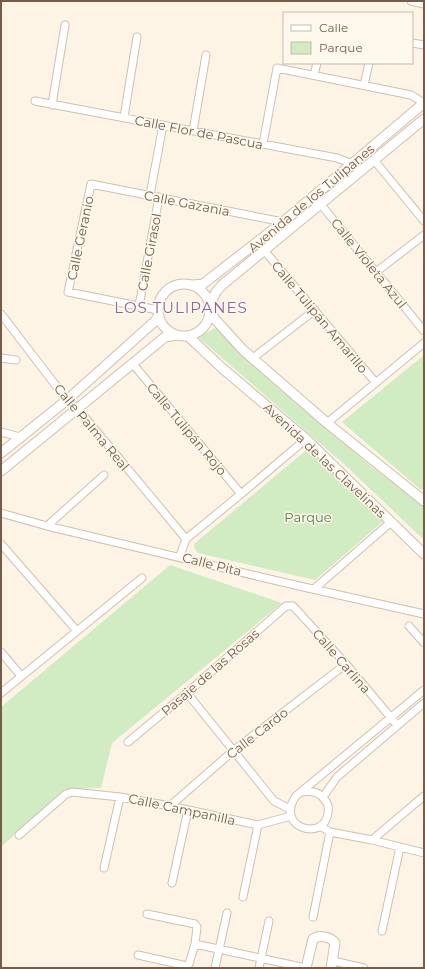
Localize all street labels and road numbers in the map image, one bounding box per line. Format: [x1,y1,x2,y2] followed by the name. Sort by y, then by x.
[133,112,265,152] street label: Calle Flor de Pascua
[245,141,377,255] street label: Avenida de los Tulipanes
[143,187,231,219] street label: Calle Gazania
[63,194,97,282] street label: Calle Geranio
[134,212,164,292] street label: Calle Girasol
[328,215,410,311] street label: Calle Violeta Azul
[268,258,372,376] street label: Calle Tulipán Amarillo
[144,379,230,479] street label: Calle Tulipán Rojo
[51,380,133,474] street label: Calle Palma Real
[260,399,390,521] street label: Avenida de las Clavelinas
[181,549,243,579] street label: Calle Pita
[158,625,262,719] street label: Pasaje de las Rosas
[310,625,374,697] street label: Calle Carlina
[223,704,291,762] street label: Calle Cardo
[127,790,237,828] street label: Calle Campanilla

